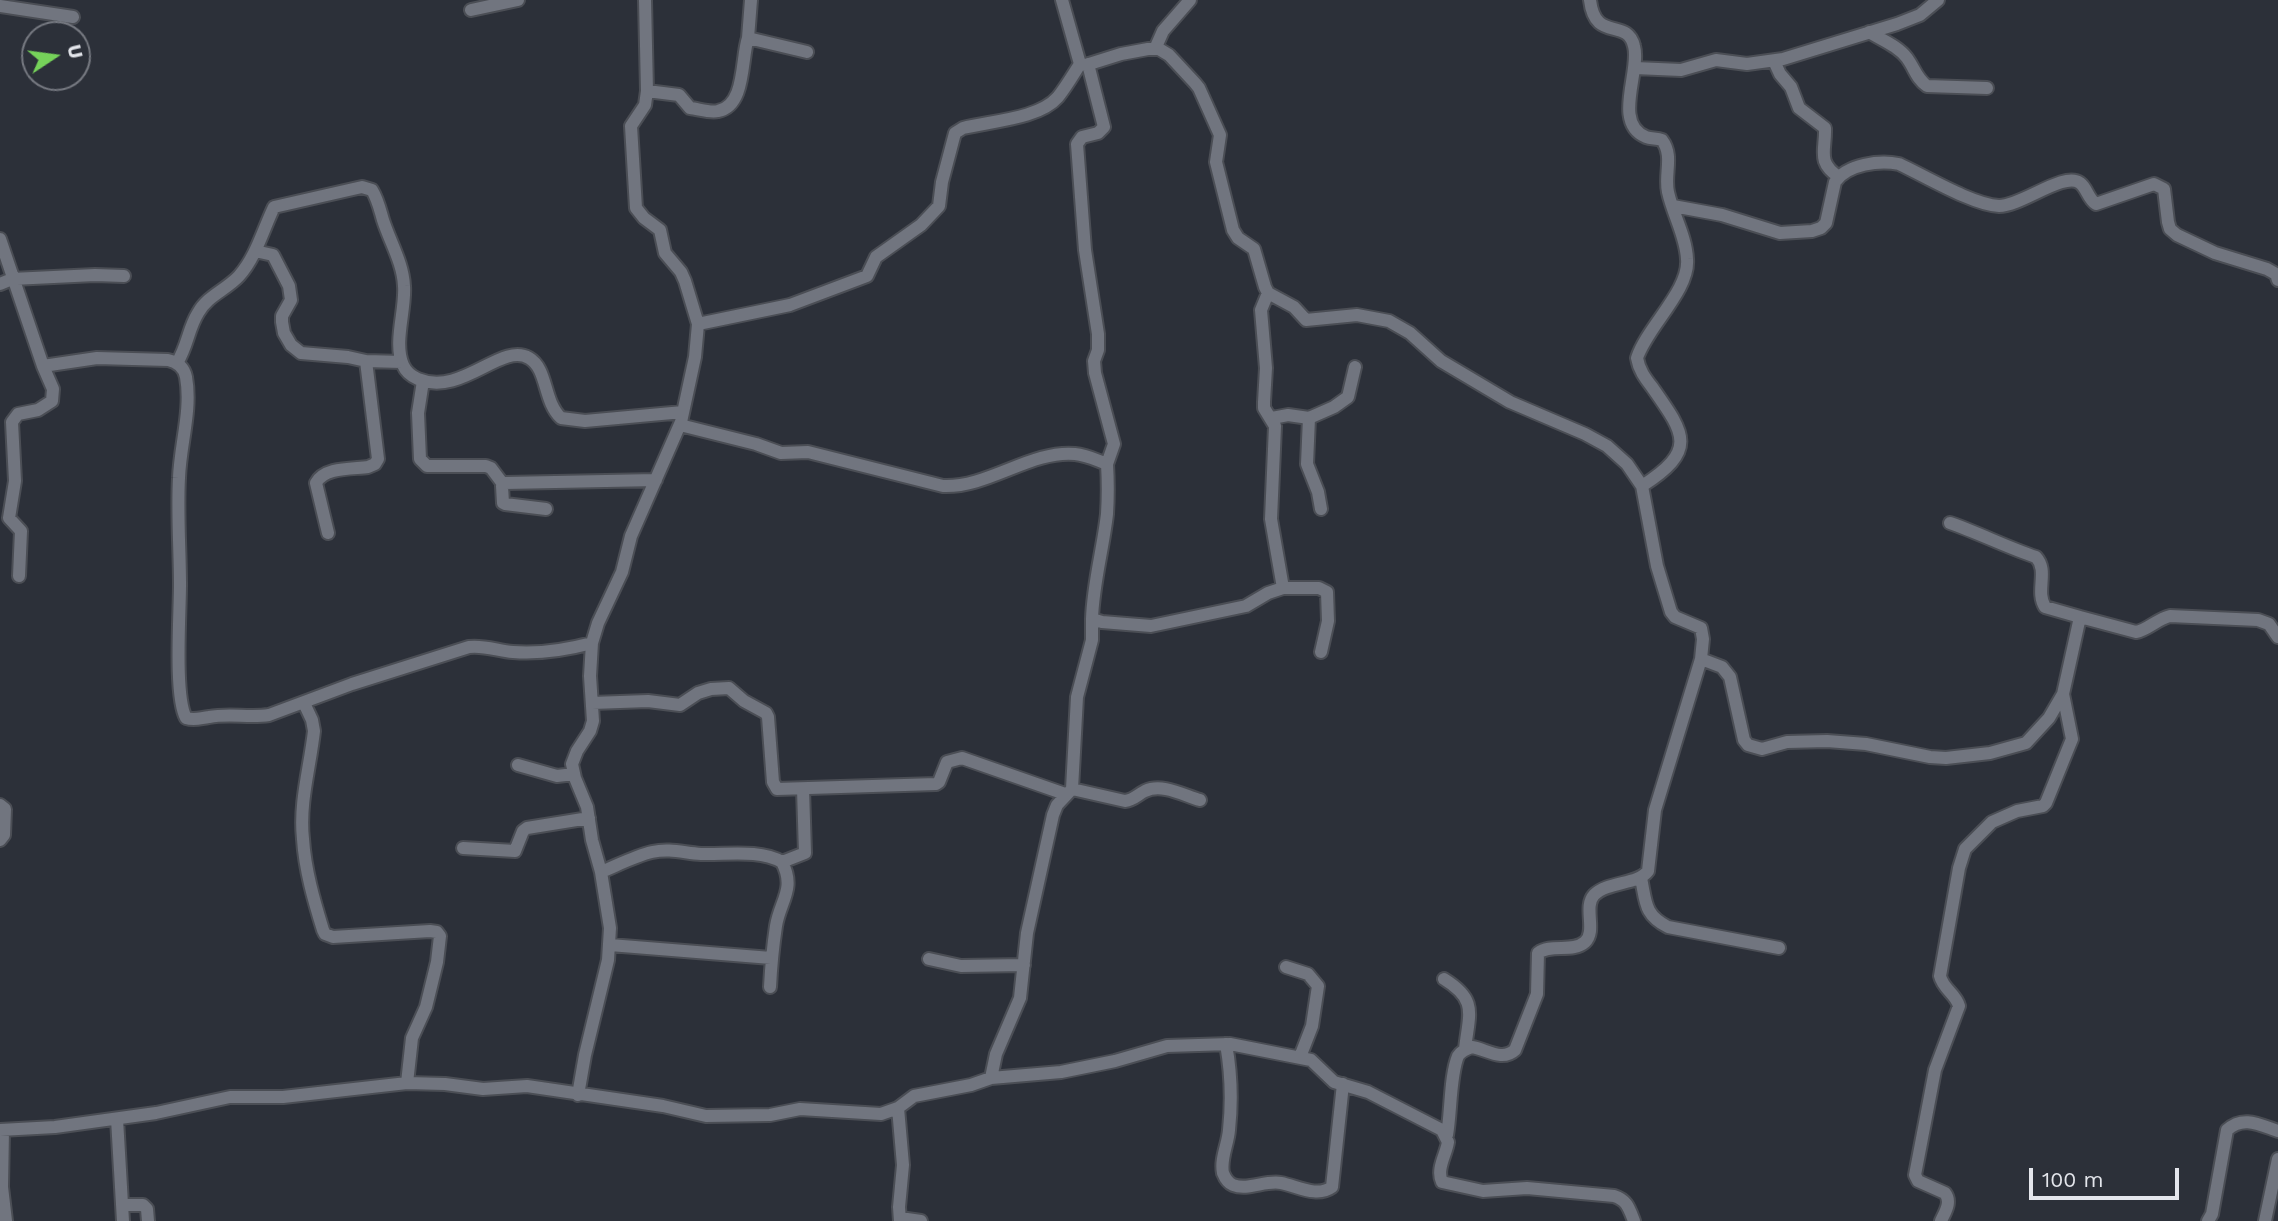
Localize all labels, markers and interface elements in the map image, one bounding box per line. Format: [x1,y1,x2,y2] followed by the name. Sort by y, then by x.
[21,21,91,91] north arrow
[62,42,88,61] text: U
[2033,1154,2184,1198] scale bar
[2042,1167,2104,1192] text: 100 m

